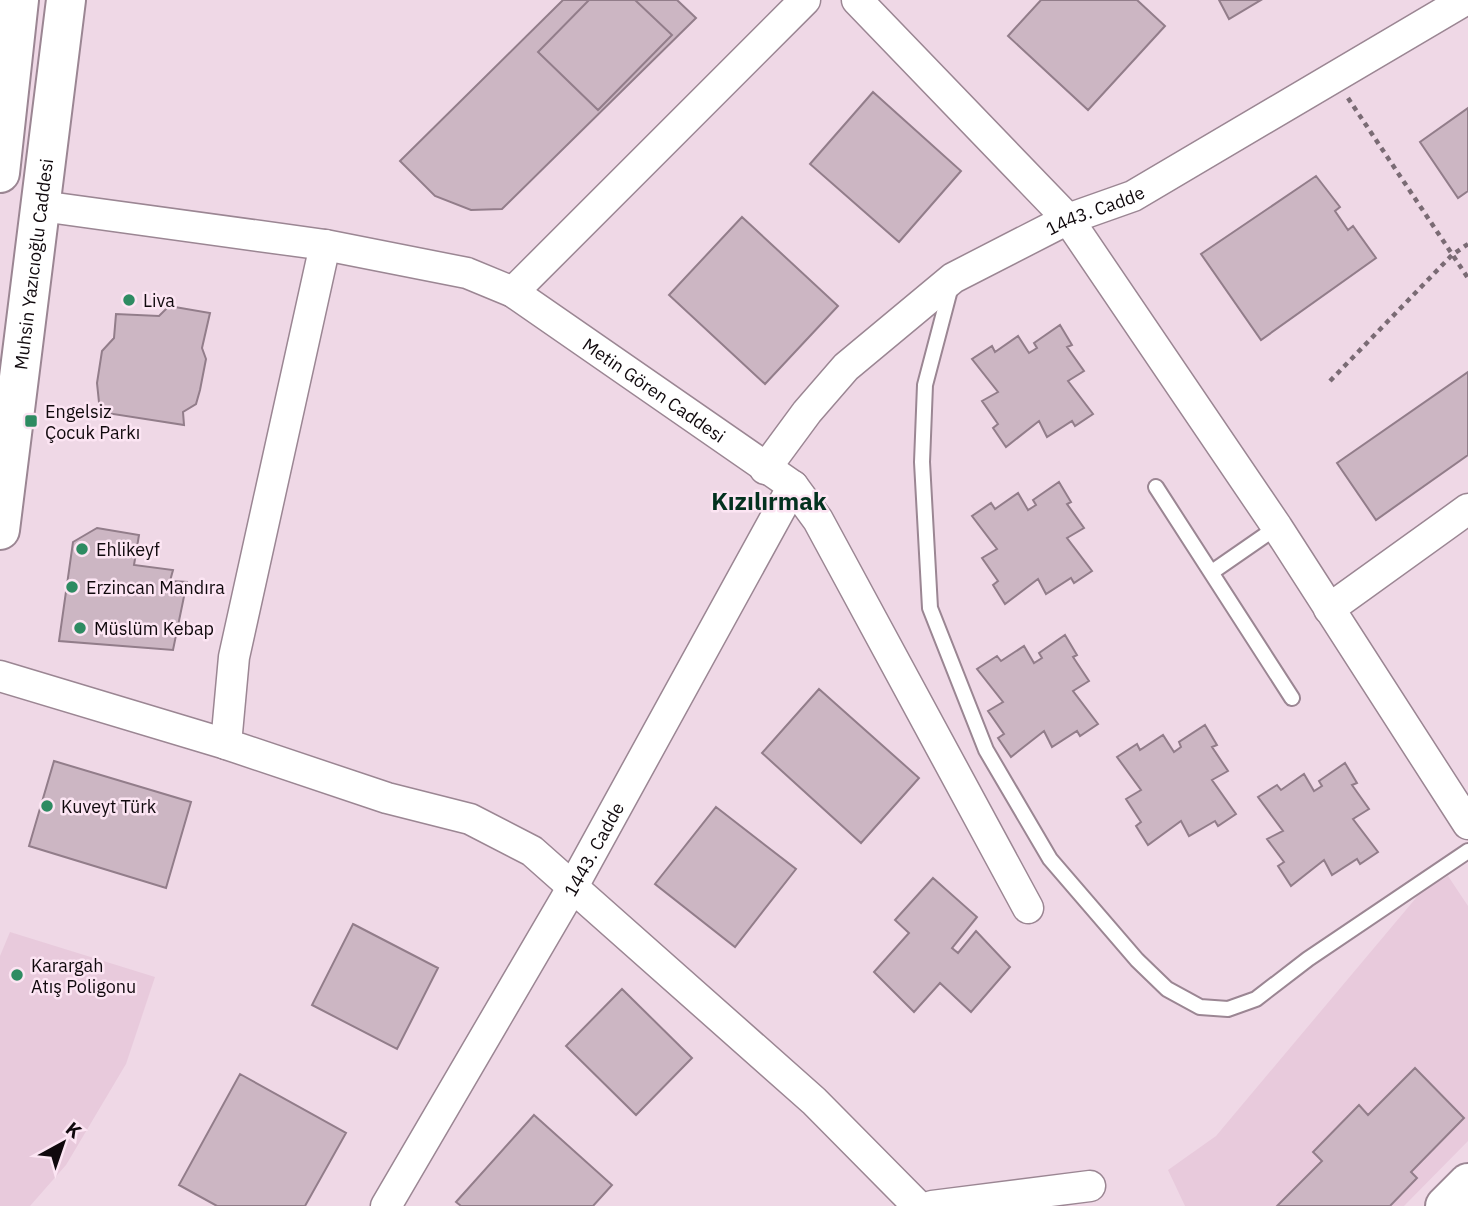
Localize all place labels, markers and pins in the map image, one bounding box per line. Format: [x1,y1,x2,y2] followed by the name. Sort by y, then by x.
[143,289,175,312] place label: Liva
[121,292,137,308] marker: Liva
[45,400,140,444] place label: Engelsiz Çocuk Parkı
[23,413,39,429] marker: Engelsiz Çocuk Parkı
[96,538,160,561] place label: Ehlikeyf
[74,541,90,557] marker: Ehlikeyf
[86,576,225,599] place label: Erzincan Mandıra
[64,579,80,595] marker: Erzincan Mandıra
[94,617,214,640] place label: Müslüm Kebap
[72,620,88,636] marker: Müslüm Kebap
[61,795,157,818] place label: Kuveyt Türk
[39,798,55,814] marker: Kuveyt Türk
[31,954,136,998] place label: Karargah Atış Poligonu
[9,967,25,983] marker: Karargah Atış Poligonu

